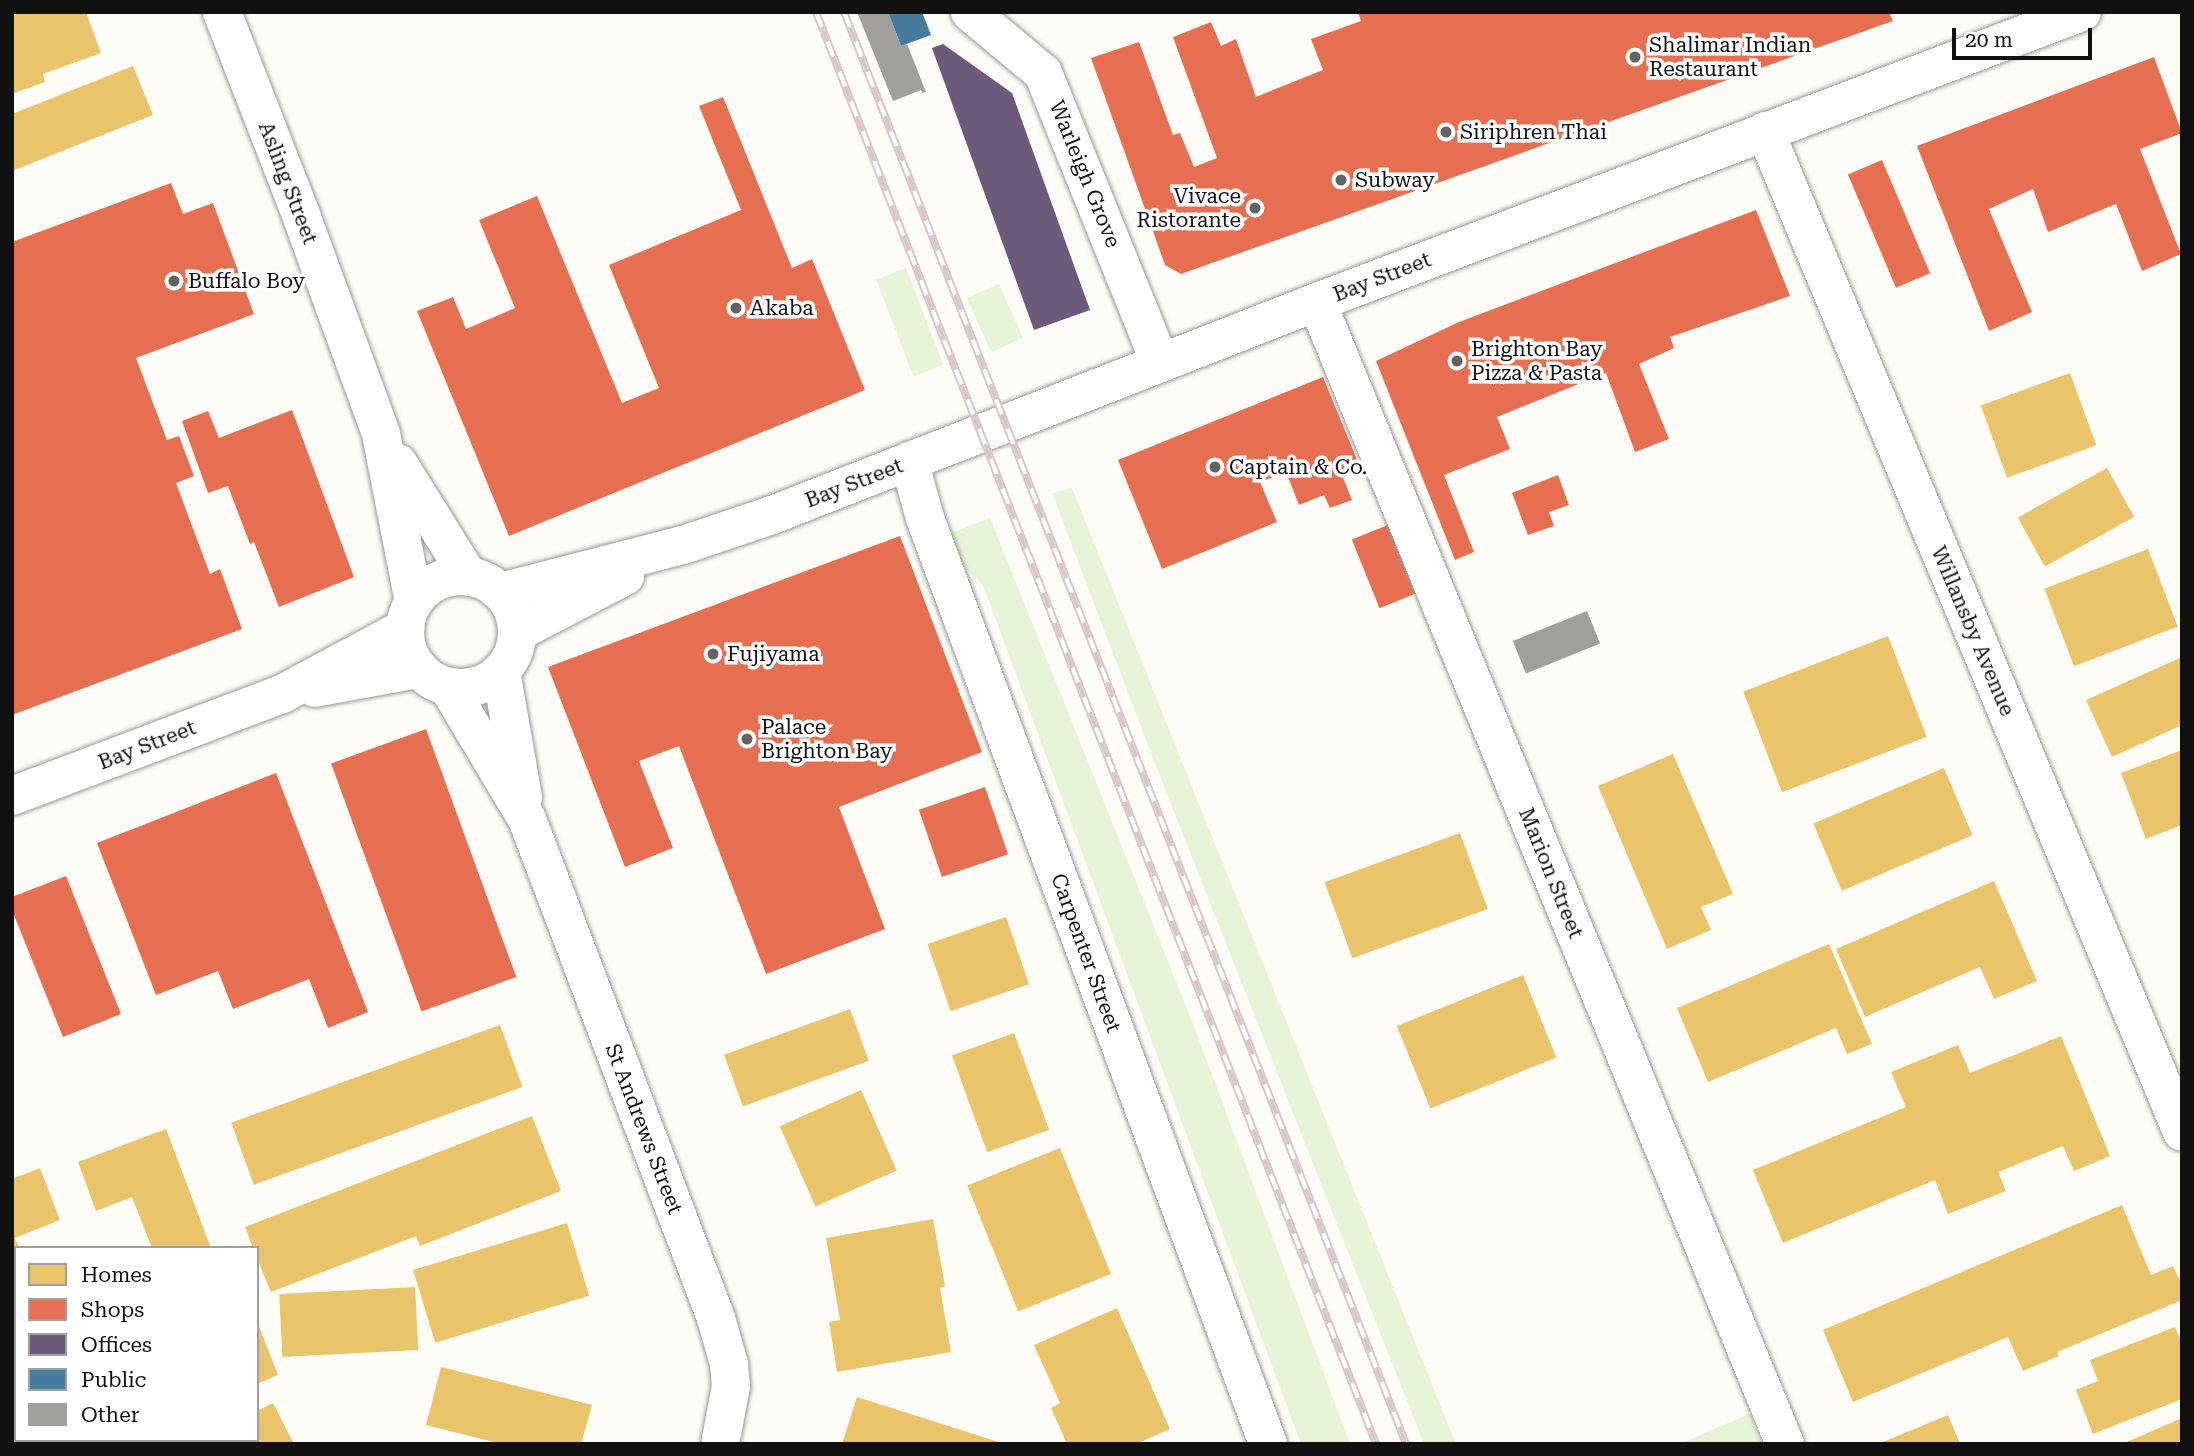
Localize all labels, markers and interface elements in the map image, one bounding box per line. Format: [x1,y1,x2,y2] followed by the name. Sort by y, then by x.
[1956,14,2096,58] scale bar
[1965,28,2013,52] text: 20 m
[1649,32,1811,82] place label: Shalimar Indian Restaurant
[1627,49,1643,65] marker: Shalimar Indian Restaurant
[1044,97,1126,251] street label: Warleigh Grove
[253,118,323,248] street label: Asling Street
[1460,119,1607,145] place label: Siriphren Thai
[1438,124,1454,140] marker: Siriphren Thai
[1355,167,1435,193] place label: Subway
[1333,172,1349,188] marker: Subway
[1137,183,1241,233] place label: Vivace Ristorante
[1247,200,1263,216] marker: Vivace Ristorante
[1330,247,1434,307] street label: Bay Street
[188,268,305,294] place label: Buffalo Boy
[166,273,182,289] marker: Buffalo Boy
[750,295,814,321] place label: Akaba
[728,300,744,316] marker: Akaba
[1471,336,1602,386] place label: Brighton Bay Pizza & Pasta
[1449,353,1465,369] marker: Brighton Bay Pizza & Pasta
[802,453,906,513] street label: Bay Street
[1229,454,1367,480] place label: Captain & Co.
[1207,459,1223,475] marker: Captain & Co.
[1926,542,2020,720] street label: Willansby Avenue
[727,641,820,667] place label: Fujiyama
[705,646,721,662] marker: Fujiyama
[761,714,892,764] place label: Palace Brighton Bay
[95,715,199,775] street label: Bay Street
[739,731,755,747] marker: Palace Brighton Bay
[1513,804,1589,942] street label: Marion Street
[1046,870,1126,1036] street label: Carpenter Street
[600,1040,688,1218] street label: St Andrews Street
[14,1246,259,1442] legend
[81,1263,152,1287] text: Homes
[81,1298,144,1322] text: Shops
[81,1333,152,1357] text: Offices
[81,1368,146,1392] text: Public
[81,1403,139,1427] text: Other

